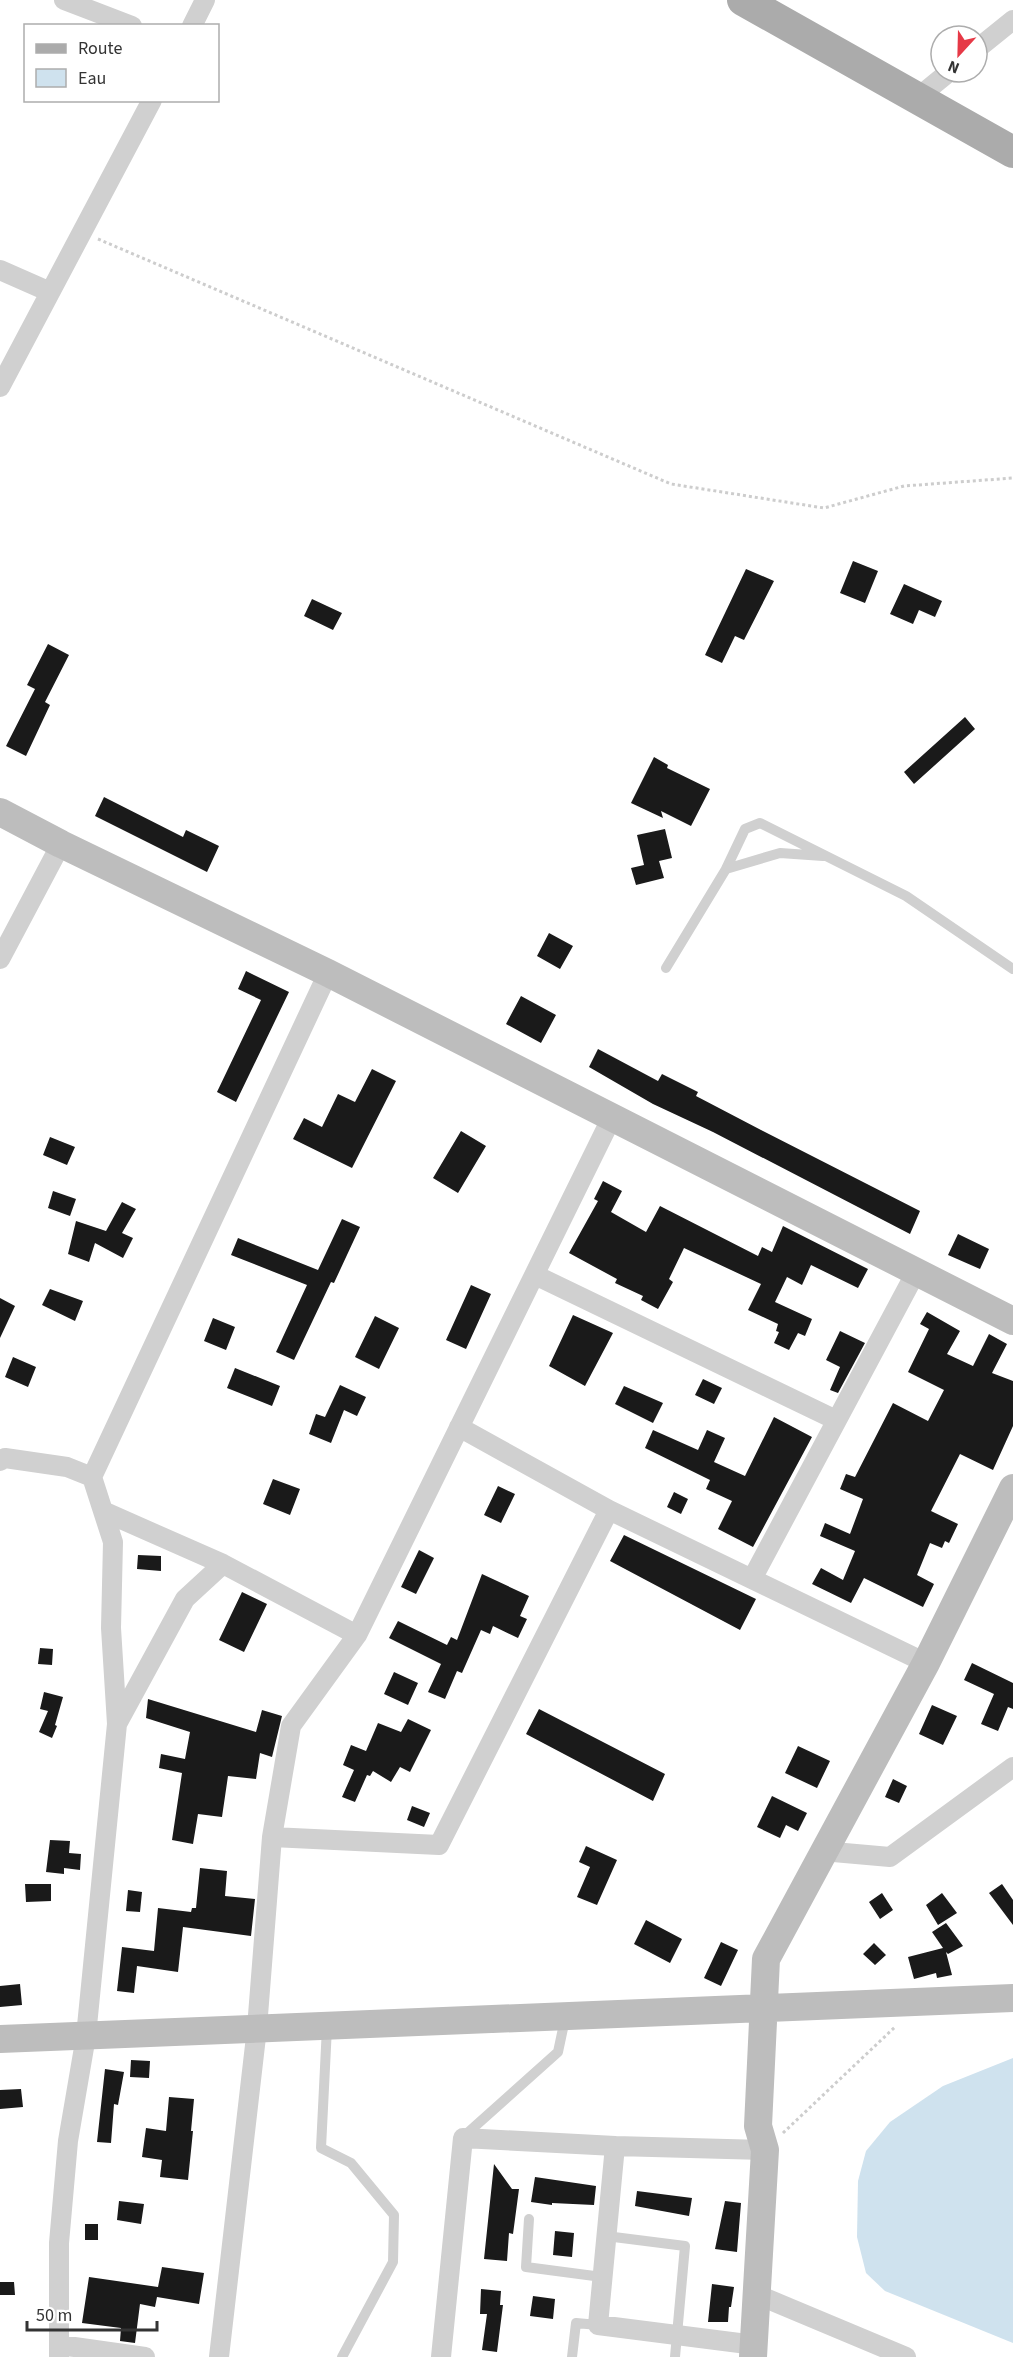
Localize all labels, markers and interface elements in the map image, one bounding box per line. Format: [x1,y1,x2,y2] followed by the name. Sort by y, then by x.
[24,24,219,102] legend
[929,24,989,84] north arrow
[78,36,122,61] text: Route
[945,55,963,79] text: N
[78,66,106,91] text: Eau
[27,2294,158,2332] scale bar
[36,2303,72,2328] text: 50 m

